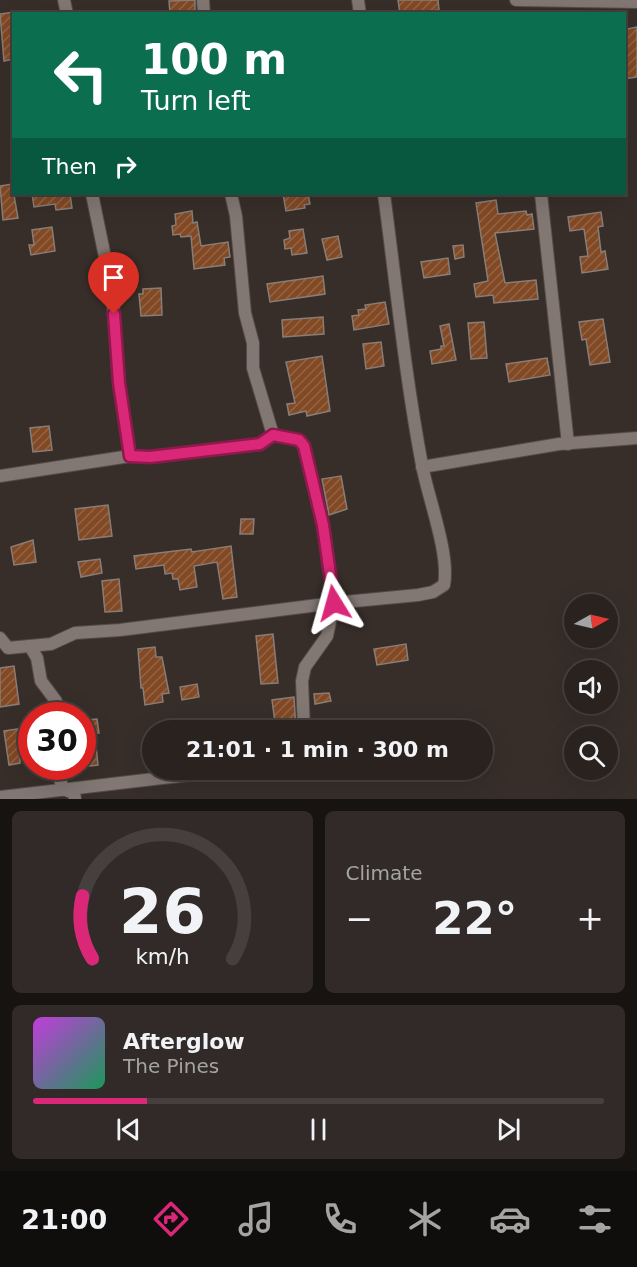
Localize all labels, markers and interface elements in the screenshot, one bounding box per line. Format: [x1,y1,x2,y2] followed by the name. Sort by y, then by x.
[141,35,287,84] text: 100 m
[42,36,120,114] icon: left
[141,85,251,116] text: Turn left
[109,150,142,183] icon: right
[42,154,97,179] text: Then
[88,252,139,314] pin
[97,261,130,294] icon: arrive
[302,571,366,635] position arrow
[564,594,618,648] north arrow
[564,594,618,780] map controls
[564,660,618,714] button: sound
[18,702,96,780] speed limit sign: 30
[564,726,618,780] button: search
[186,737,449,762] text: 21:01 · 1 min · 300 m
[346,861,422,885] text: Climate
[119,875,206,948] text: 26
[432,892,517,945] text: 22°
[346,899,373,938] text: −
[576,899,604,938] text: +
[135,944,189,969] text: km/h
[123,1029,245,1054] text: Afterglow
[123,1054,219,1078] text: The Pines
[112,1113,145,1146] icon: previous
[302,1113,335,1146] icon: pause
[492,1113,525,1146] icon: next
[150,1198,192,1240] icon: directions
[235,1198,277,1240] icon: music
[319,1198,361,1240] icon: phone
[404,1198,446,1240] icon: climate
[489,1198,531,1240] icon: car
[574,1198,616,1240] icon: filters
[21,1204,107,1235] text: 21:00

